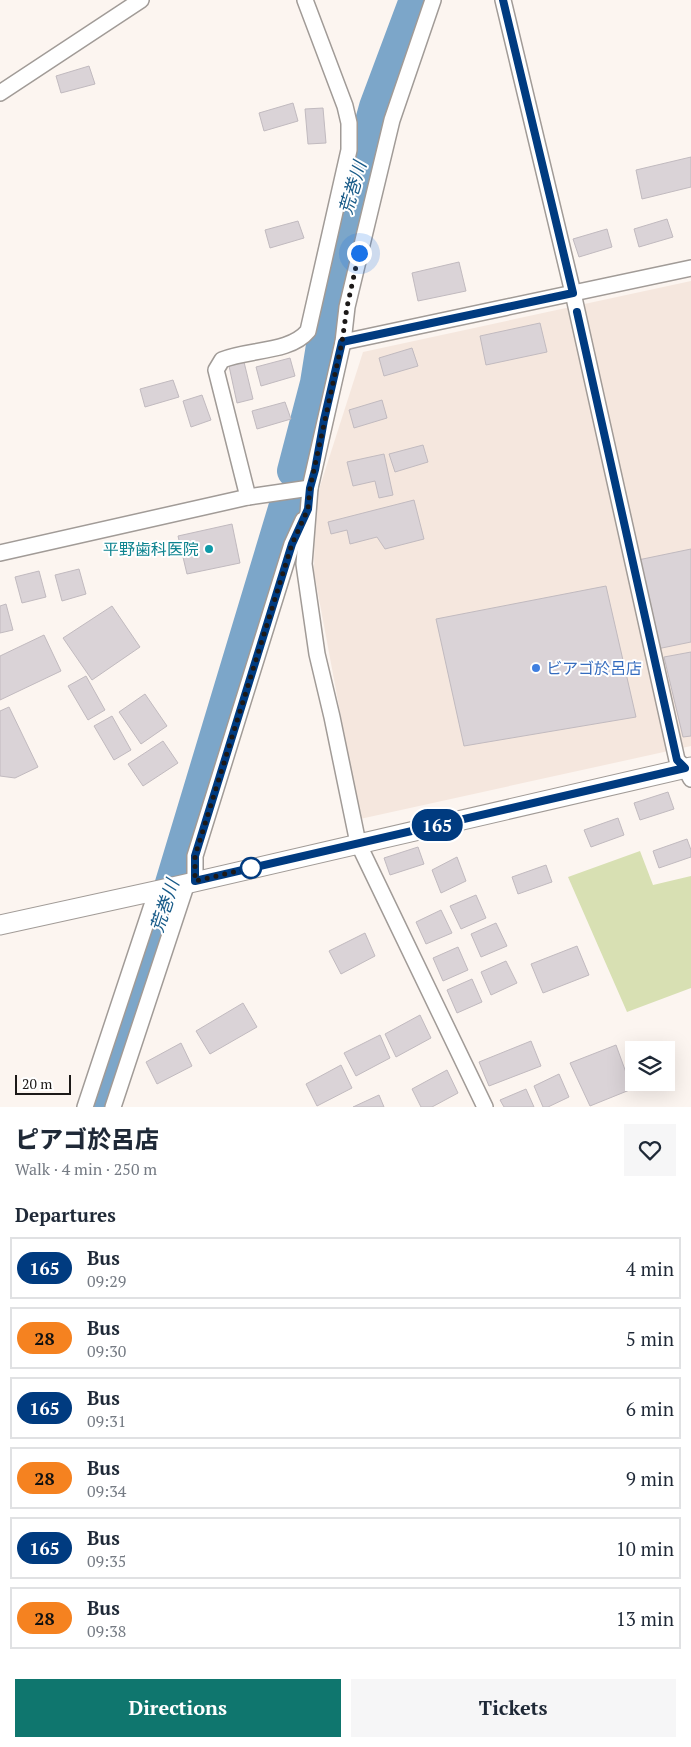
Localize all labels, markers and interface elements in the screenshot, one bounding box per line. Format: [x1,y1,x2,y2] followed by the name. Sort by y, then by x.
[333,157,372,217] water label: 荒巻川
[347,241,372,266] your location
[103,538,199,560] place label: 平野歯科医院
[203,543,215,555] marker: 平野歯科医院
[546,657,642,679] place label: ビアゴ於呂店
[530,662,542,674] marker: ビアゴ於呂店
[408,809,466,841] line badge: 165
[422,813,452,837] text: 165
[240,857,262,879] unlabelled marker
[144,874,184,935] water label: 荒巻川
[625,1041,675,1091] map controls
[625,1041,675,1091] button: layers
[15,1072,71,1095] scale bar
[22,1074,52,1093] text: 20 m
[15,1123,159,1155] text: ピアゴ於呂店
[624,1124,676,1176] button: heart
[15,1158,157,1180] text: Walk · 4 min · 250 m
[15,1202,116,1227] text: Departures
[87,1245,120,1270] text: Bus
[29,1256,60,1280] text: 165
[626,1256,674,1281] text: 4 min
[87,1270,126,1292] text: 09:29
[87,1315,120,1340] text: Bus
[34,1326,55,1350] text: 28
[626,1326,674,1351] text: 5 min
[87,1340,126,1362] text: 09:30
[87,1385,120,1410] text: Bus
[29,1396,60,1420] text: 165
[626,1396,674,1421] text: 6 min
[87,1410,126,1432] text: 09:31
[87,1455,120,1480] text: Bus
[34,1466,55,1490] text: 28
[626,1466,674,1491] text: 9 min
[87,1480,126,1502] text: 09:34
[87,1525,120,1550] text: Bus
[29,1536,60,1560] text: 165
[616,1536,674,1561] text: 10 min
[87,1550,126,1572] text: 09:35
[87,1595,120,1620] text: Bus
[34,1606,55,1630] text: 28
[616,1606,674,1631] text: 13 min
[87,1620,126,1642] text: 09:38
[15,1679,341,1737] button: Directions
[351,1679,676,1737] button: Tickets

